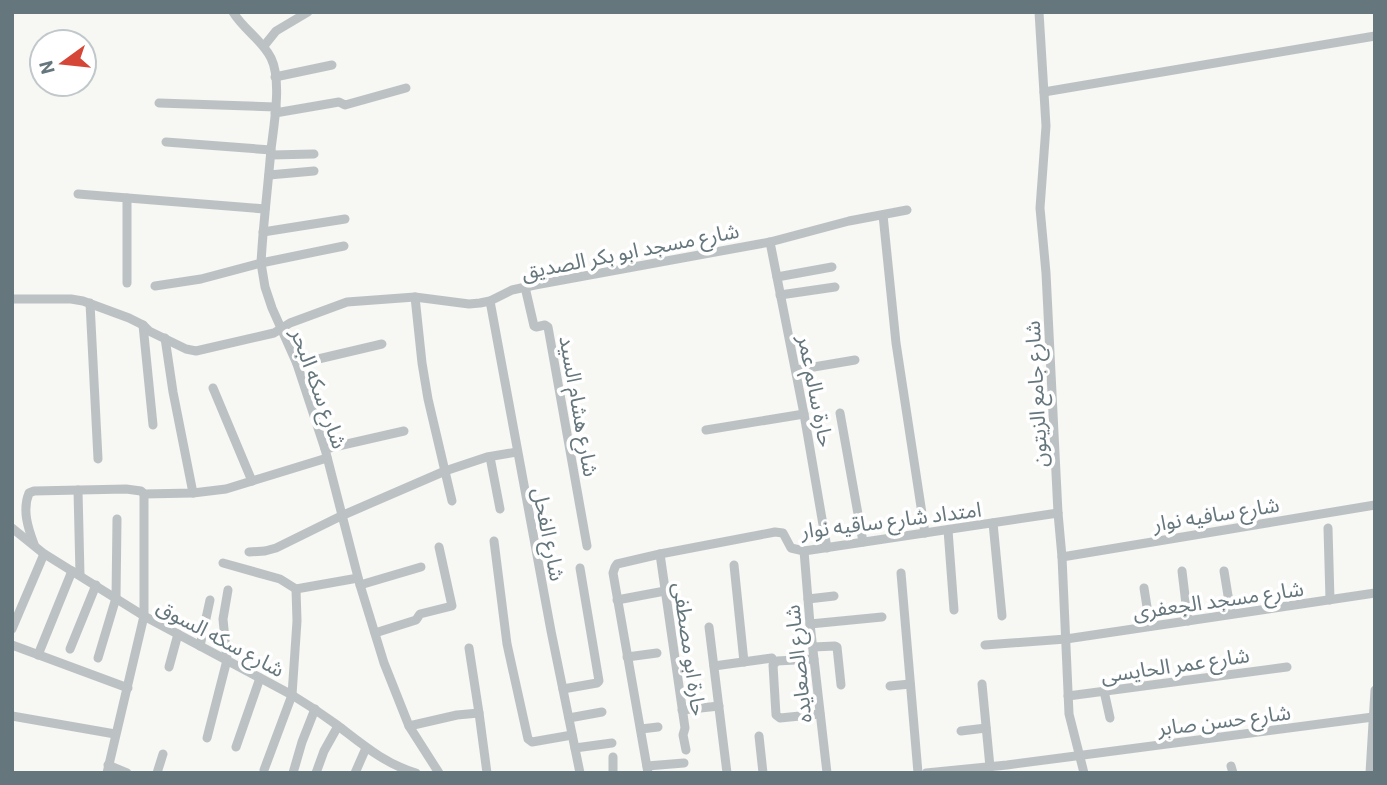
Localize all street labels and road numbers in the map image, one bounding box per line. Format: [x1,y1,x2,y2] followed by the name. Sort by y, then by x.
[519,217,742,287] street label: شارع مسجد ابو بكر الصديق
[1019,320,1055,468] street label: شارع جامع الزيتون
[283,324,353,453] street label: شارع سكه البحر
[790,332,840,450] street label: حارة سالم عمر
[550,334,605,479] street label: شارع هشام السيد
[525,485,571,584] street label: شارع الفحل
[1150,491,1282,539] street label: شارع سافيه نوار
[798,496,983,547] street label: امتداد شارع ساقيه نوار
[1131,575,1306,627] street label: شارع مسجد الجعفرى
[668,581,713,717] street label: حارة ابو مصطفى
[151,593,289,685] street label: شارع سكه السوق
[778,603,820,724] street label: شارع الصعايده
[1099,641,1252,691] street label: شارع عمر الحايسى
[1155,698,1292,744] street label: شارع حسن صابر

